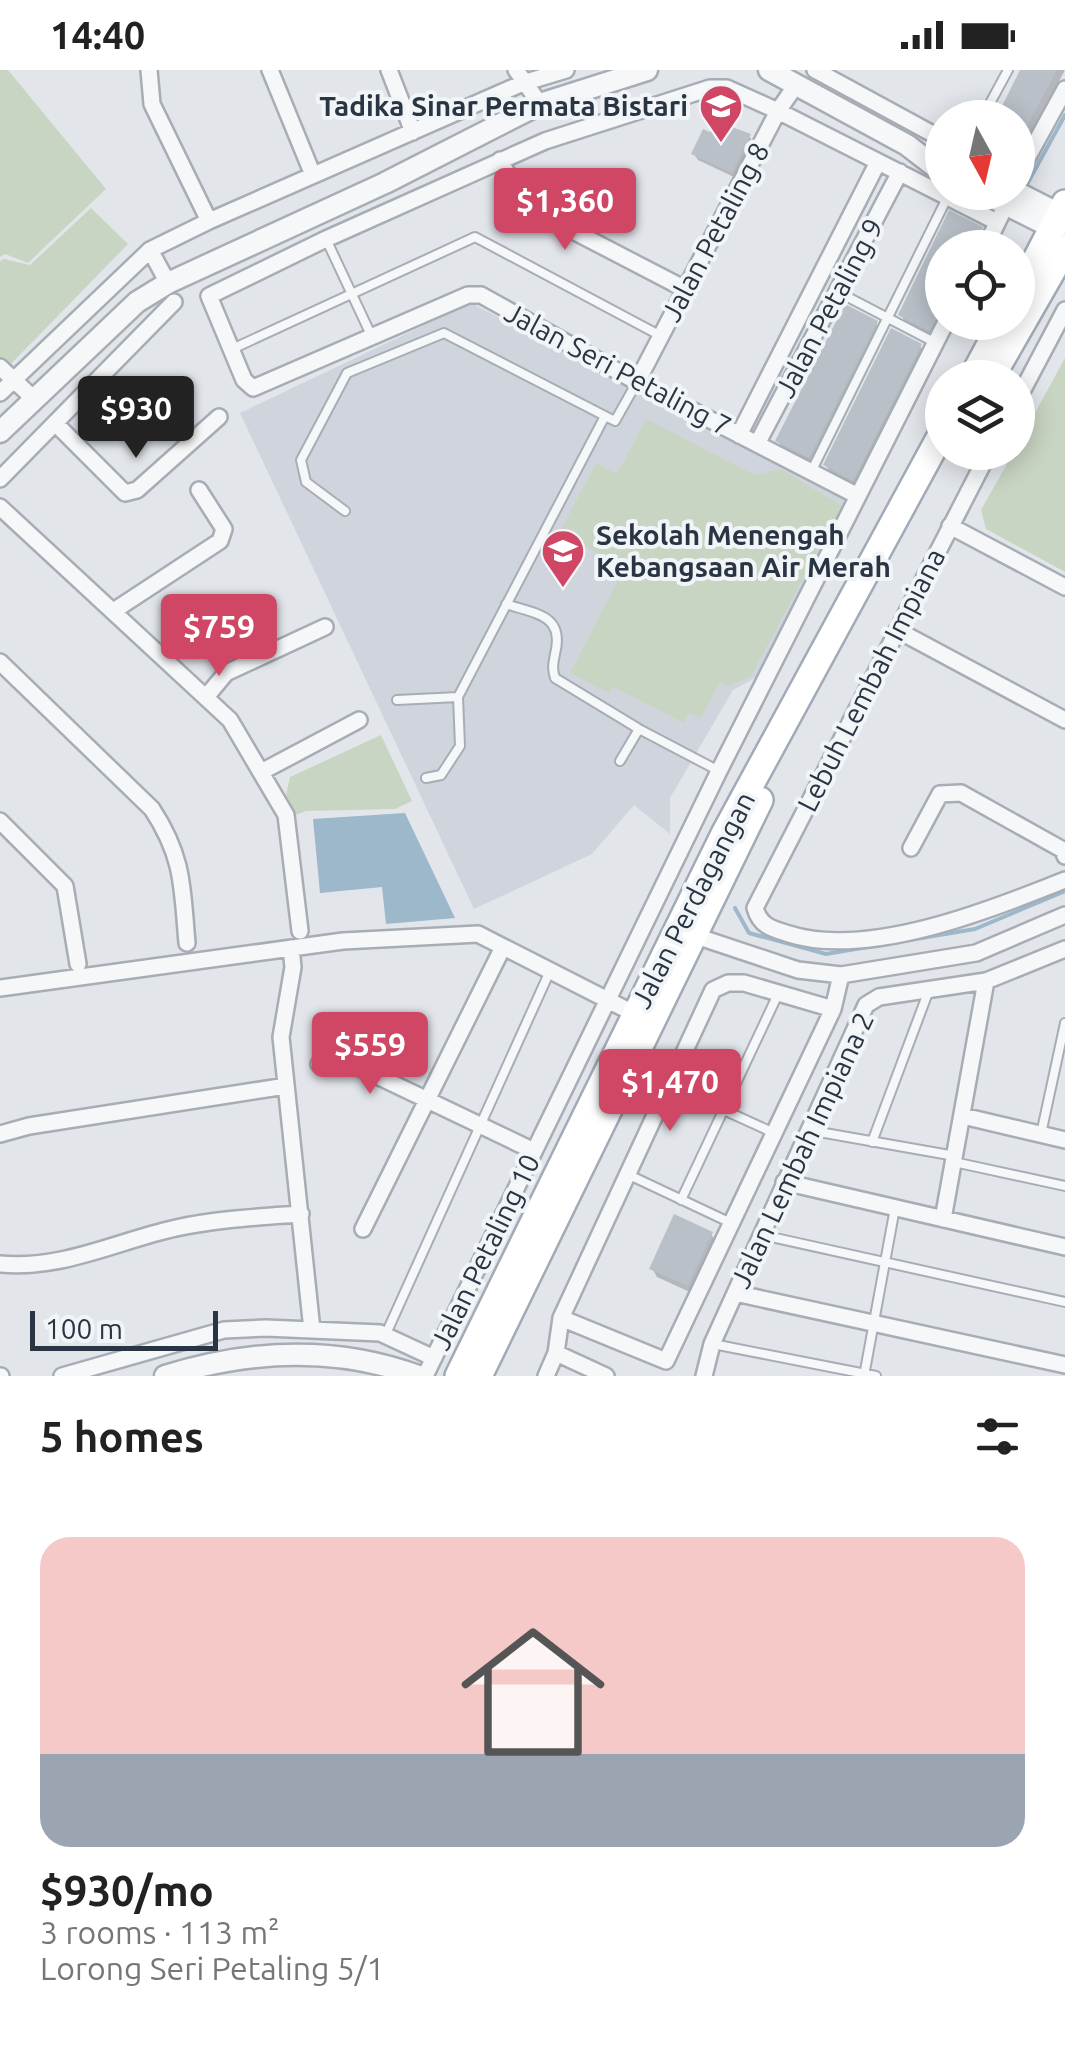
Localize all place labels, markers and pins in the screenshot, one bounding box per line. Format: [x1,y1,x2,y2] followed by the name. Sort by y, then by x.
[698,83,744,144] school or university icon: Tadika Sinar Permata Bistari
[319,90,688,121] place label: Tadika Sinar Permata Bistari
[484,168,646,253] pin: $1,360
[77,376,195,461] pin: $930
[596,519,891,582] place label: Sekolah Menengah Kebangsaan Air Merah
[540,528,586,589] school or university icon: Sekolah Menengah Kebangsaan Air Merah
[160,594,278,679] pin: $759
[311,1012,429,1097] pin: $559
[589,1049,751,1134] pin: $1,470

